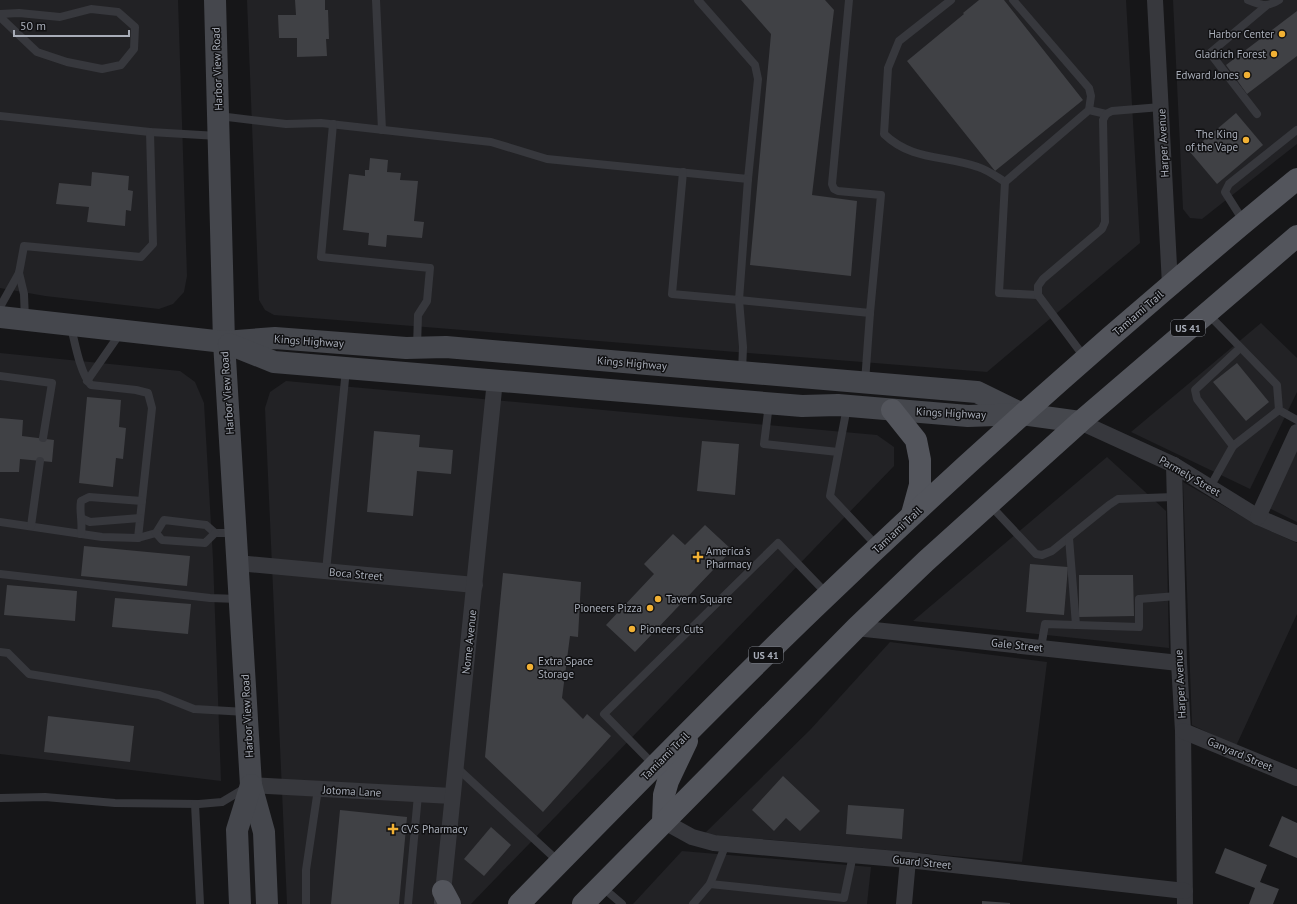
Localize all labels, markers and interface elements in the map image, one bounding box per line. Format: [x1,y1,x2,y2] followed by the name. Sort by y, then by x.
[14,12,129,38] scale bar
[20,18,46,33] text: 50 m
[209,27,225,111] street label: Harbor View Road
[1208,27,1274,41] place label: Harbor Center
[1277,29,1287,39] marker: Harbor Center
[1195,47,1266,61] place label: Gladrich Forest
[1269,49,1279,59] marker: Gladrich Forest
[1176,68,1239,82] place label: Edward Jones
[1242,70,1252,80] marker: Edward Jones
[1154,108,1172,178] street label: Harper Avenue
[1185,127,1238,154] place label: The King of the Vape
[1241,135,1251,145] marker: The King of the Vape
[1110,287,1167,339] street label: Tamiami Trail
[1171,320,1205,336] road number: US 41
[274,332,345,350] street label: Kings Highway
[217,351,237,435] street label: Harbor View Road
[596,353,668,373] street label: Kings Highway
[916,404,987,422] street label: Kings Highway
[1157,453,1223,499] street label: Parmely Street
[869,503,925,556] street label: Tamiami Trail
[706,544,753,571] place label: America's Pharmacy
[693,552,703,562] marker: America's Pharmacy
[329,565,384,583] street label: Boca Street
[666,592,733,606] place label: Tavern Square
[653,594,663,604] marker: Tavern Square
[574,601,642,615] place label: Pioneers Pizza
[645,603,655,613] marker: Pioneers Pizza
[459,609,479,675] street label: Nome Avenue
[640,622,704,636] place label: Pioneers Cuts
[627,624,637,634] marker: Pioneers Cuts
[990,635,1044,655] street label: Gale Street
[749,647,783,663] road number: US 41
[1171,649,1189,719] street label: Harper Avenue
[538,654,593,681] place label: Extra Space Storage
[525,662,535,672] marker: Extra Space Storage
[238,674,256,758] street label: Harbor View Road
[638,728,693,783] street label: Tamiami Trail
[1205,734,1275,774] street label: Ganyard Street
[321,782,382,800] street label: Jotoma Lane
[401,822,469,836] place label: CVS Pharmacy
[388,824,398,834] marker: CVS Pharmacy
[892,852,952,872] street label: Guard Street

